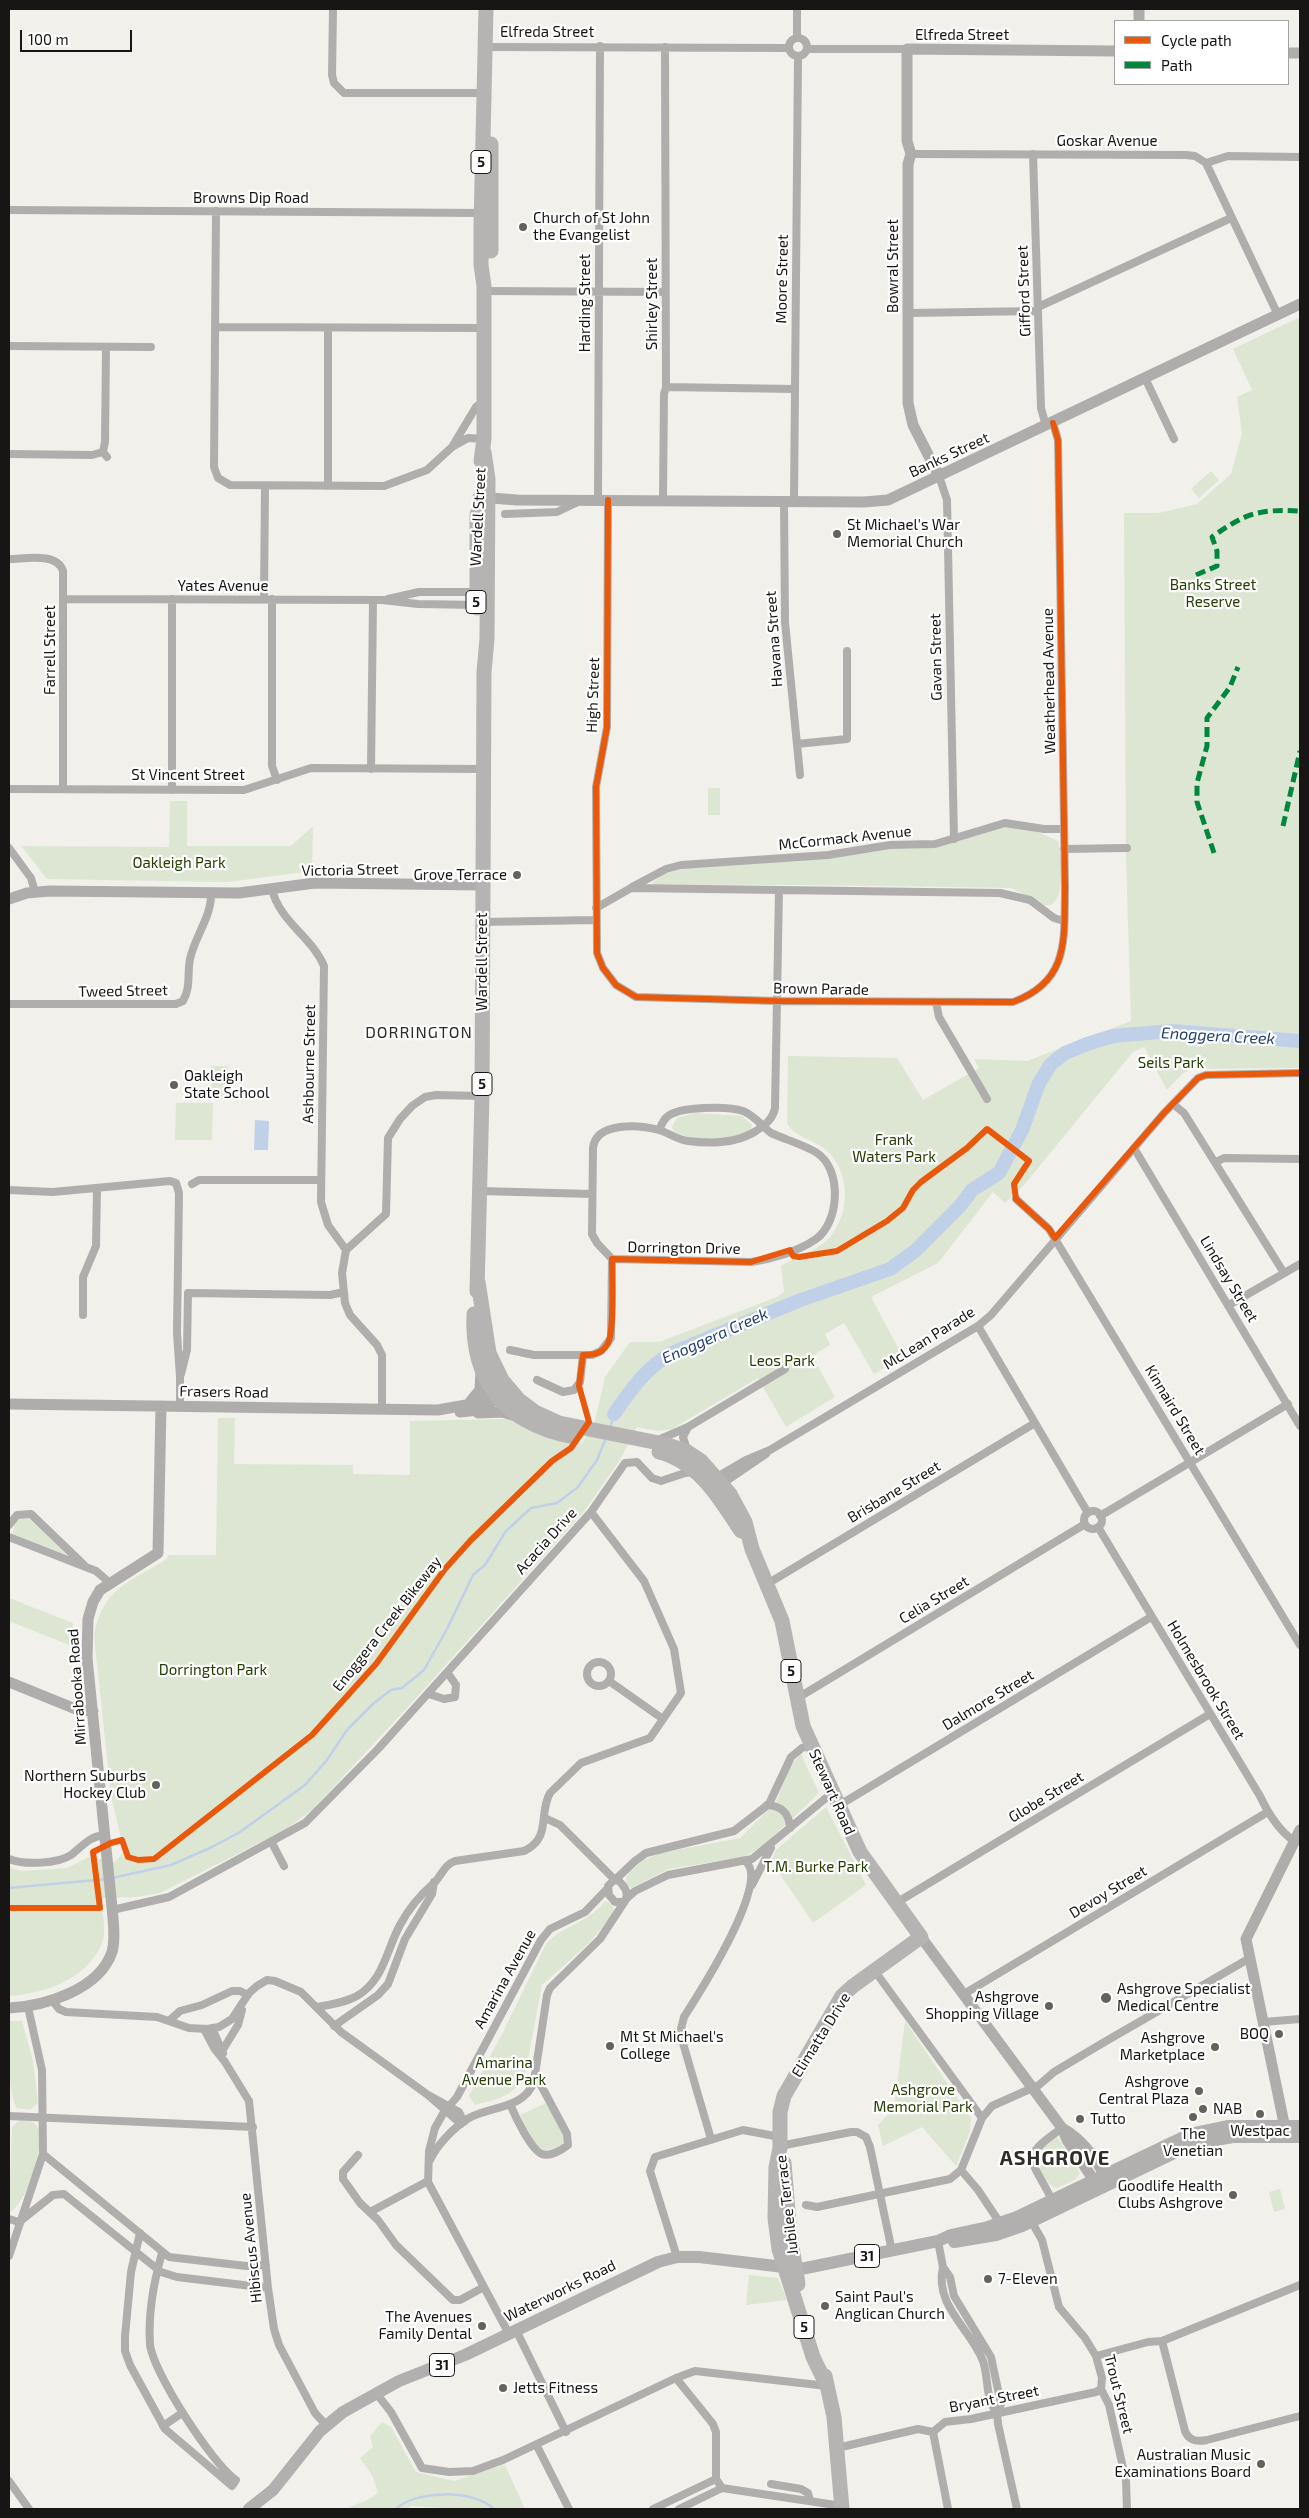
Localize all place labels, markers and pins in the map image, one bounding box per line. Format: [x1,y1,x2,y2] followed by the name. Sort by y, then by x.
[533,209,650,244] place label: Church of St John the Evangelist
[517,221,529,233] marker: Church of St John the Evangelist
[847,516,963,551] place label: St Michael's War Memorial Church
[831,528,843,540] marker: St Michael's War Memorial Church
[413,866,507,884] place label: Grove Terrace
[511,869,523,881] marker: Grove Terrace
[184,1067,269,1102] place label: Oakleigh State School
[168,1079,180,1091] marker: Oakleigh State School
[24,1767,146,1802] place label: Northern Suburbs Hockey Club
[150,1779,162,1791] marker: Northern Suburbs Hockey Club
[1117,1980,1251,2015] place label: Ashgrove Specialist Medical Centre
[925,1988,1039,2023] place label: Ashgrove Shopping Village
[1099,1991,1113,2005] marker: Ashgrove Specialist Medical Centre
[1043,2000,1055,2012] marker: Ashgrove Shopping Village
[1240,2025,1269,2043] place label: BOQ
[620,2028,724,2063] place label: Mt St Michael's College
[1273,2028,1285,2040] marker: BOQ
[1120,2029,1205,2064] place label: Ashgrove Marketplace
[604,2040,616,2052] marker: Mt St Michael's College
[1209,2041,1221,2053] marker: Ashgrove Marketplace
[1098,2073,1189,2108] place label: Ashgrove Central Plaza
[1193,2085,1205,2097] marker: Ashgrove Central Plaza
[1213,2100,1242,2118] place label: NAB
[1197,2103,1209,2115] marker: NAB
[1254,2108,1266,2120] marker: Westpac
[1090,2110,1126,2128] place label: Tutto
[1187,2111,1199,2123] marker: The Venetian
[1074,2113,1086,2125] marker: Tutto
[1230,2122,1290,2140] place label: Westpac
[1163,2125,1223,2160] place label: The Venetian
[1118,2177,1223,2212] place label: Goodlife Health Clubs Ashgrove
[1227,2189,1239,2201] marker: Goodlife Health Clubs Ashgrove
[998,2270,1058,2288] place label: 7-Eleven
[982,2273,994,2285] marker: 7-Eleven
[835,2288,945,2323] place label: Saint Paul's Anglican Church
[819,2300,831,2312] marker: Saint Paul's Anglican Church
[379,2308,472,2343] place label: The Avenues Family Dental
[476,2320,488,2332] marker: The Avenues Family Dental
[513,2379,598,2397] place label: Jetts Fitness
[497,2382,509,2394] marker: Jetts Fitness
[1114,2446,1251,2481] place label: Australian Music Examinations Board
[1255,2458,1267,2470] marker: Australian Music Examinations Board

